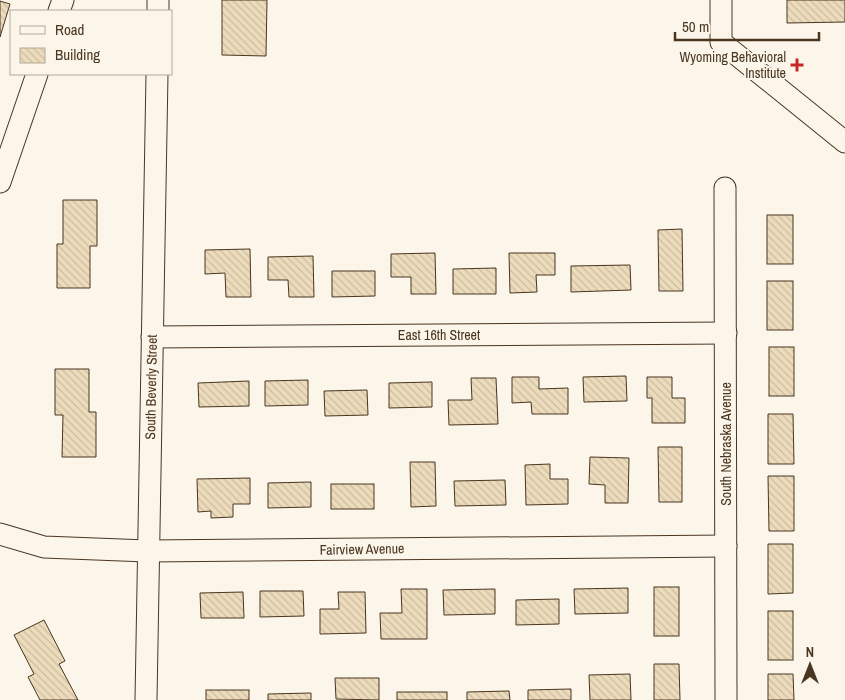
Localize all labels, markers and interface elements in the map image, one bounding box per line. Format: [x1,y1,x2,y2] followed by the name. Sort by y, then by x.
[10,10,172,75] legend
[675,10,819,42] scale bar
[682,16,709,37] text: 50 m
[55,19,84,40] text: Road
[55,44,100,65] text: Building
[680,48,786,82] place label: Wyoming Behavioral Institute
[790,58,804,72] marker: Wyoming Behavioral Institute
[398,326,480,344] street label: East 16th Street
[141,334,161,440] street label: South Beverly Street
[717,382,735,506] street label: South Nebraska Avenue
[319,539,405,559] street label: Fairview Avenue
[785,640,835,690] north arrow
[806,643,814,661] text: N

